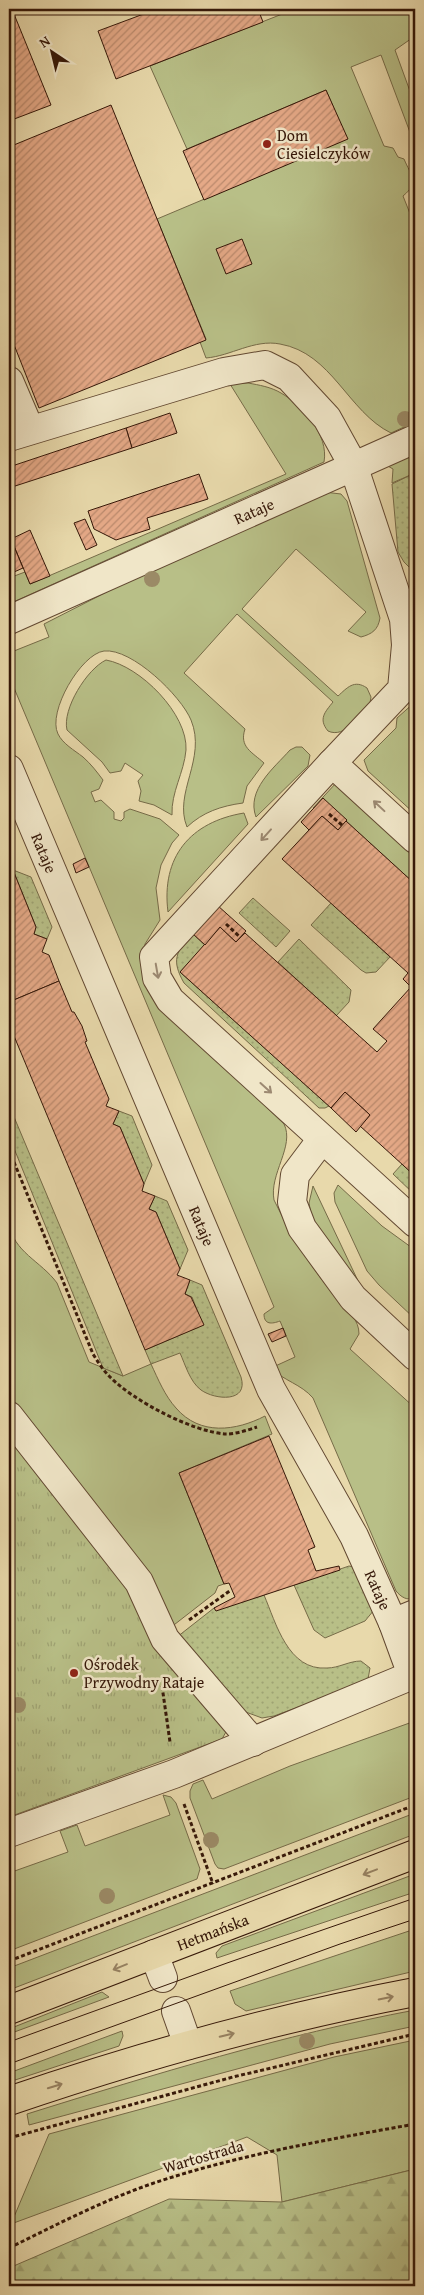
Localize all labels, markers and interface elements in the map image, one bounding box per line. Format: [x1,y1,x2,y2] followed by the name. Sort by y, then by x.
[28,28,78,78] north arrow
[35,30,55,52] text: N
[277,123,371,165] place label: Dom Ciesielczyków
[261,138,273,150] marker: Dom Ciesielczyków
[230,491,278,530] street label: Rataje
[373,800,386,812] one-way arrow
[260,828,272,841] one-way arrow
[25,829,64,877] street label: Rataje
[152,963,162,979] one-way arrow
[260,1082,273,1094] one-way arrow
[183,1202,221,1250] street label: Rataje
[359,1566,398,1614] street label: Rataje
[84,1652,204,1694] place label: Ośrodek Przywodny Rataje
[68,1667,80,1679] marker: Ośrodek Przywodny Rataje
[363,1868,378,1877] one-way arrow
[173,1907,252,1957] street label: Hetmańska
[113,1963,128,1973] one-way arrow
[377,1992,393,2002] one-way arrow
[219,2029,235,2039] one-way arrow
[47,2081,63,2091] one-way arrow
[160,2133,247,2179] street label: Wartostrada

